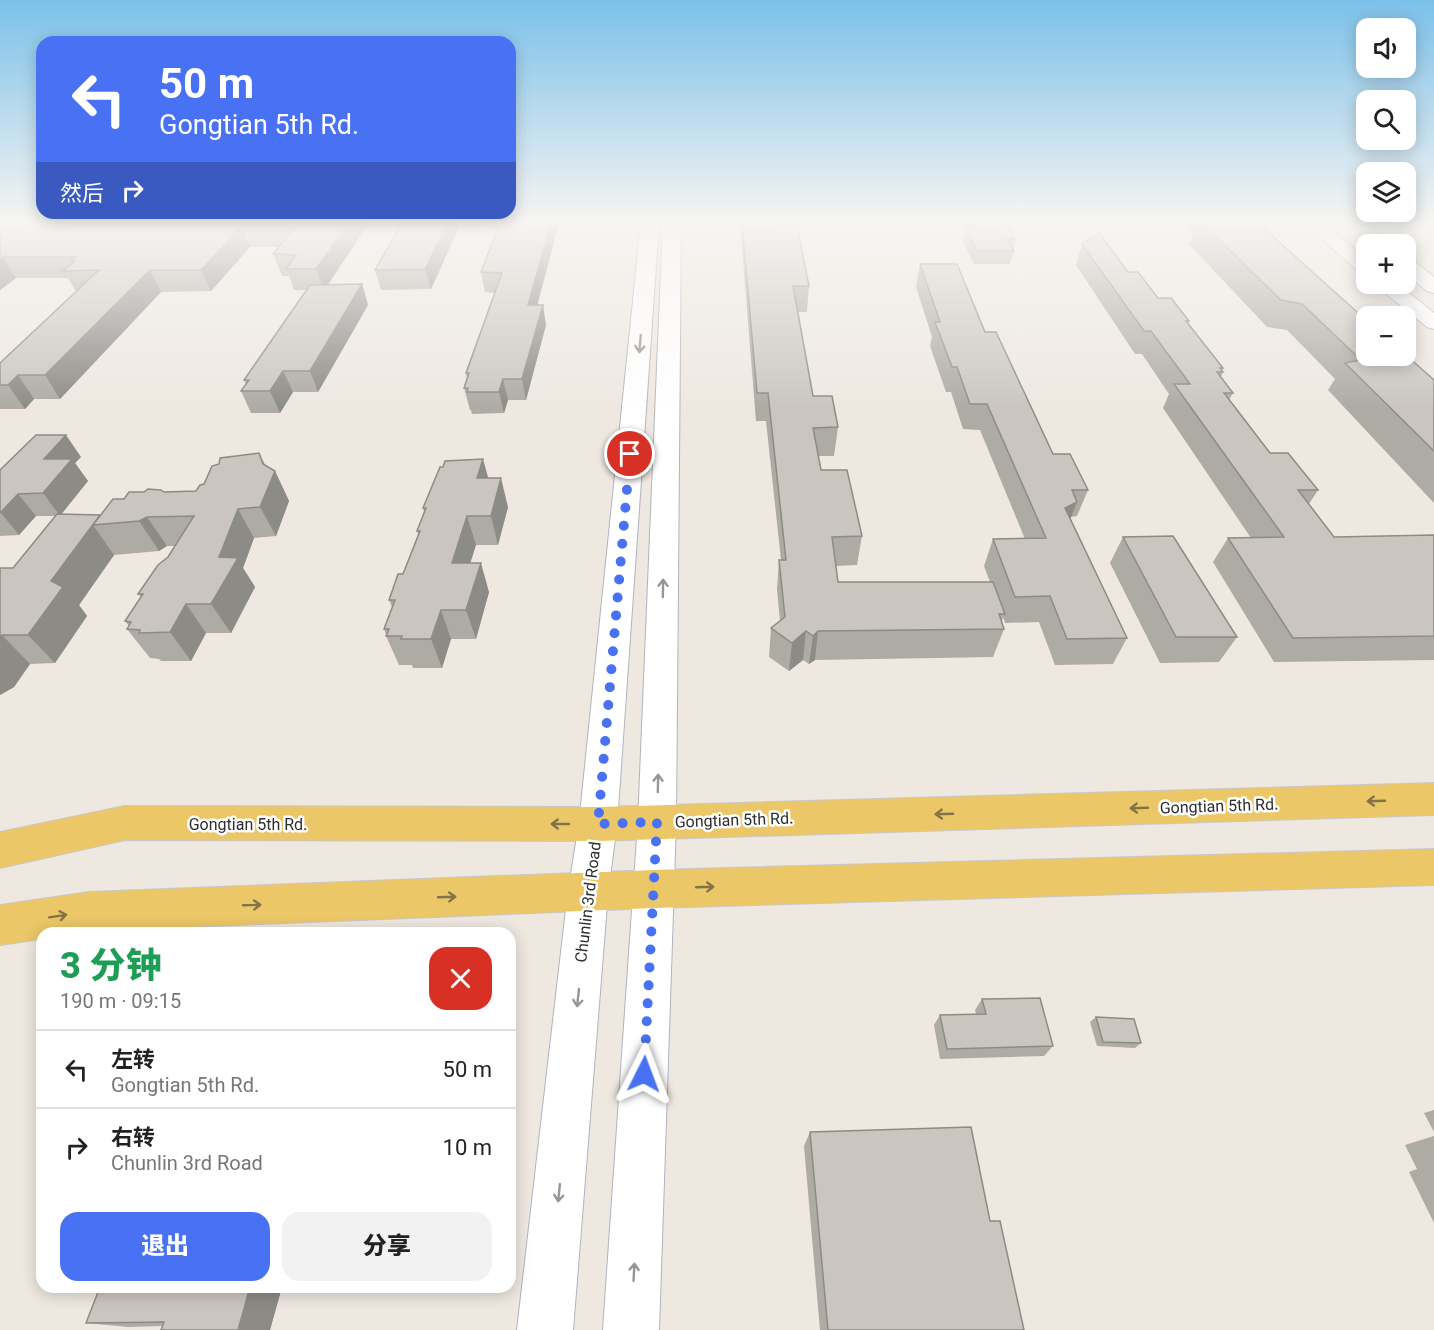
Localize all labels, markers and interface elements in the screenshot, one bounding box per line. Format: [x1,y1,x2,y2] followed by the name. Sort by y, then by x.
[1356,18,1416,366] map controls
[1356,18,1416,78] button: sound
[159,59,254,108] text: 50 m
[60,60,138,138] icon: left
[1356,90,1416,150] button: search
[159,109,359,141] text: Gongtian 5th Rd.
[1356,162,1416,222] button: layers
[116,174,149,207] icon: right
[60,181,104,206] text: 然后
[1356,234,1416,294] button: +
[1356,306,1416,366] button: −
[634,334,645,354] one-way arrow
[604,428,655,479] pin
[613,437,646,470] icon: arrive
[657,579,668,599] one-way arrow
[652,774,663,794] one-way arrow
[1159,794,1279,818] street label: Gongtian 5th Rd.
[1366,795,1386,807] one-way arrow
[1129,802,1149,814] one-way arrow
[674,808,794,832] street label: Gongtian 5th Rd.
[934,808,954,820] one-way arrow
[189,815,307,834] street label: Gongtian 5th Rd.
[550,818,570,830] one-way arrow
[571,841,605,963] street label: Chunlin 3rd Road
[695,881,714,893] one-way arrow
[437,892,457,903] one-way arrow
[242,900,262,911] one-way arrow
[47,911,67,922] one-way arrow
[60,945,162,987] text: 3 分钟
[429,947,492,1010] button: close
[572,988,583,1008] one-way arrow
[60,989,181,1013] text: 190 m · 09:15
[612,1042,676,1106] position arrow
[111,1047,155,1072] text: 左转
[60,1053,93,1086] icon: left
[443,1057,492,1082] text: 50 m
[111,1073,259,1097] text: Gongtian 5th Rd.
[111,1125,155,1150] text: 右转
[60,1131,93,1164] icon: right
[443,1135,492,1160] text: 10 m
[111,1151,263,1175] text: Chunlin 3rd Road
[553,1182,564,1202] one-way arrow
[60,1212,270,1281] button: 退出
[282,1212,492,1281] button: 分享
[629,1262,640,1282] one-way arrow

